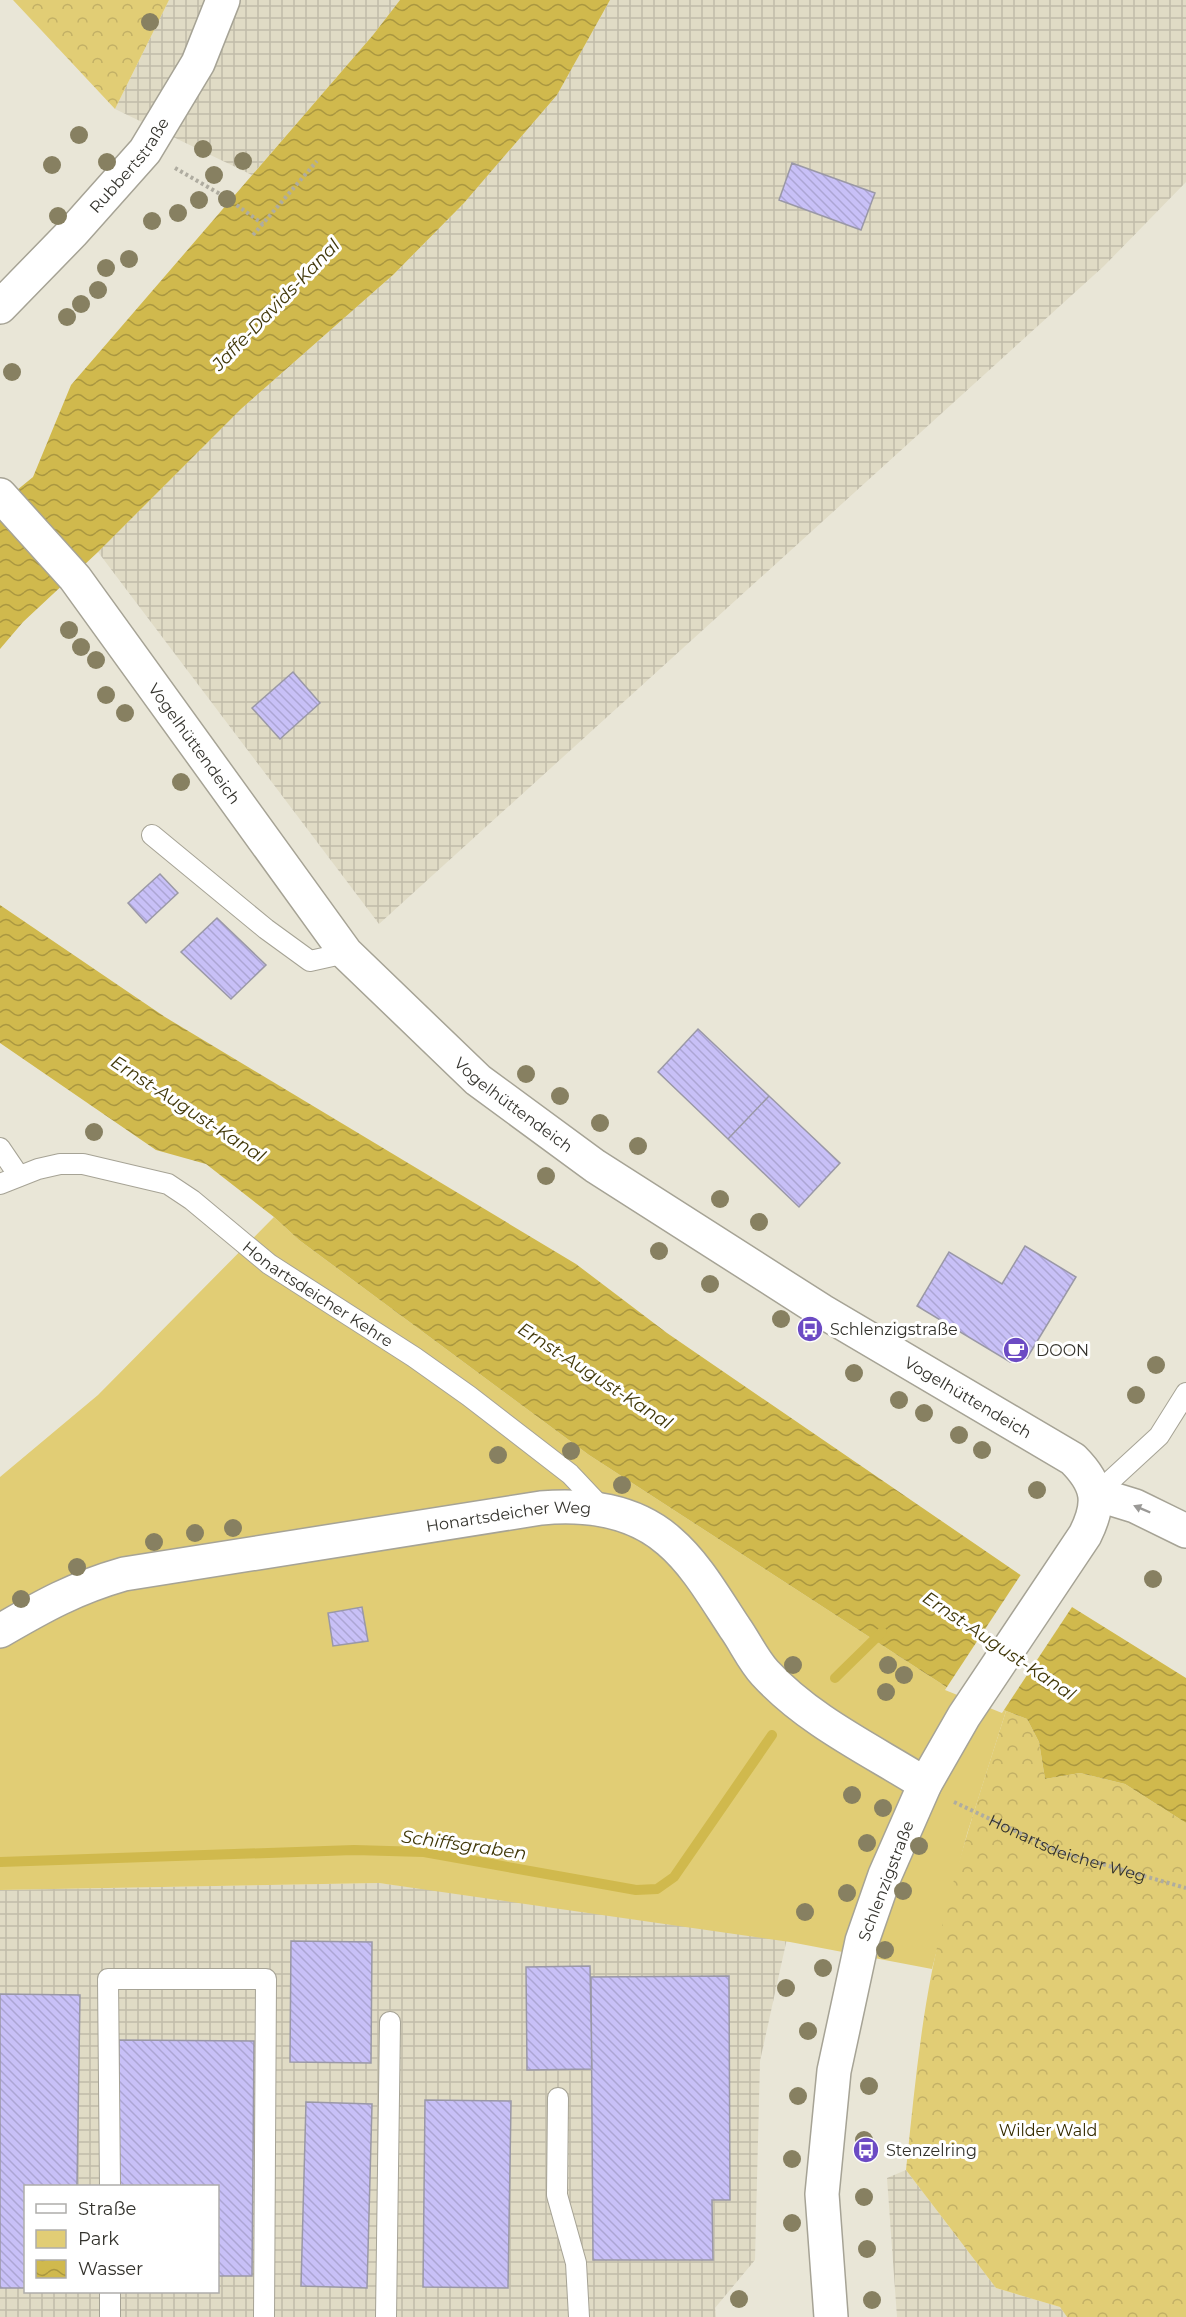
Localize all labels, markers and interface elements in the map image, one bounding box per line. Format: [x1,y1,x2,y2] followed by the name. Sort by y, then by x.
[85,114,172,217] street label: Rubbertstraße
[207,235,345,376] water label: Jaffe-Davids-Kanal
[145,679,245,808] street label: Vogelhüttendeich
[107,1051,269,1167] water label: Ernst-August-Kanal
[451,1053,577,1156] street label: Vogelhüttendeich
[239,1237,397,1351] street label: Honartsdeicher Kehre
[795,1314,825,1344] bus stop icon: Schlenzigstraße
[514,1318,676,1434] water label: Ernst-August-Kanal
[830,1320,958,1339] place label: Schlenzigstraße
[1001,1335,1031,1365] cafe icon: DOON
[1036,1341,1089,1360] place label: DOON
[901,1352,1035,1442] street label: Vogelhüttendeich
[425,1497,592,1536] street label: Honartsdeicher Weg
[1133,1504,1151,1513] one-way arrow
[918,1587,1080,1705] water label: Ernst-August-Kanal
[986,1810,1148,1886] street label: Honartsdeicher Weg
[854,1818,918,1944] street label: Schlenzigstraße
[400,1825,528,1865] water label: Schiffsgraben
[999,2121,1097,2140] park label: Wilder Wald
[851,2135,881,2165] bus stop icon: Stenzelring
[886,2141,977,2160] place label: Stenzelring
[24,2185,219,2293] legend
[78,2198,137,2220] text: Straße
[78,2228,119,2250] text: Park
[78,2258,143,2280] text: Wasser

